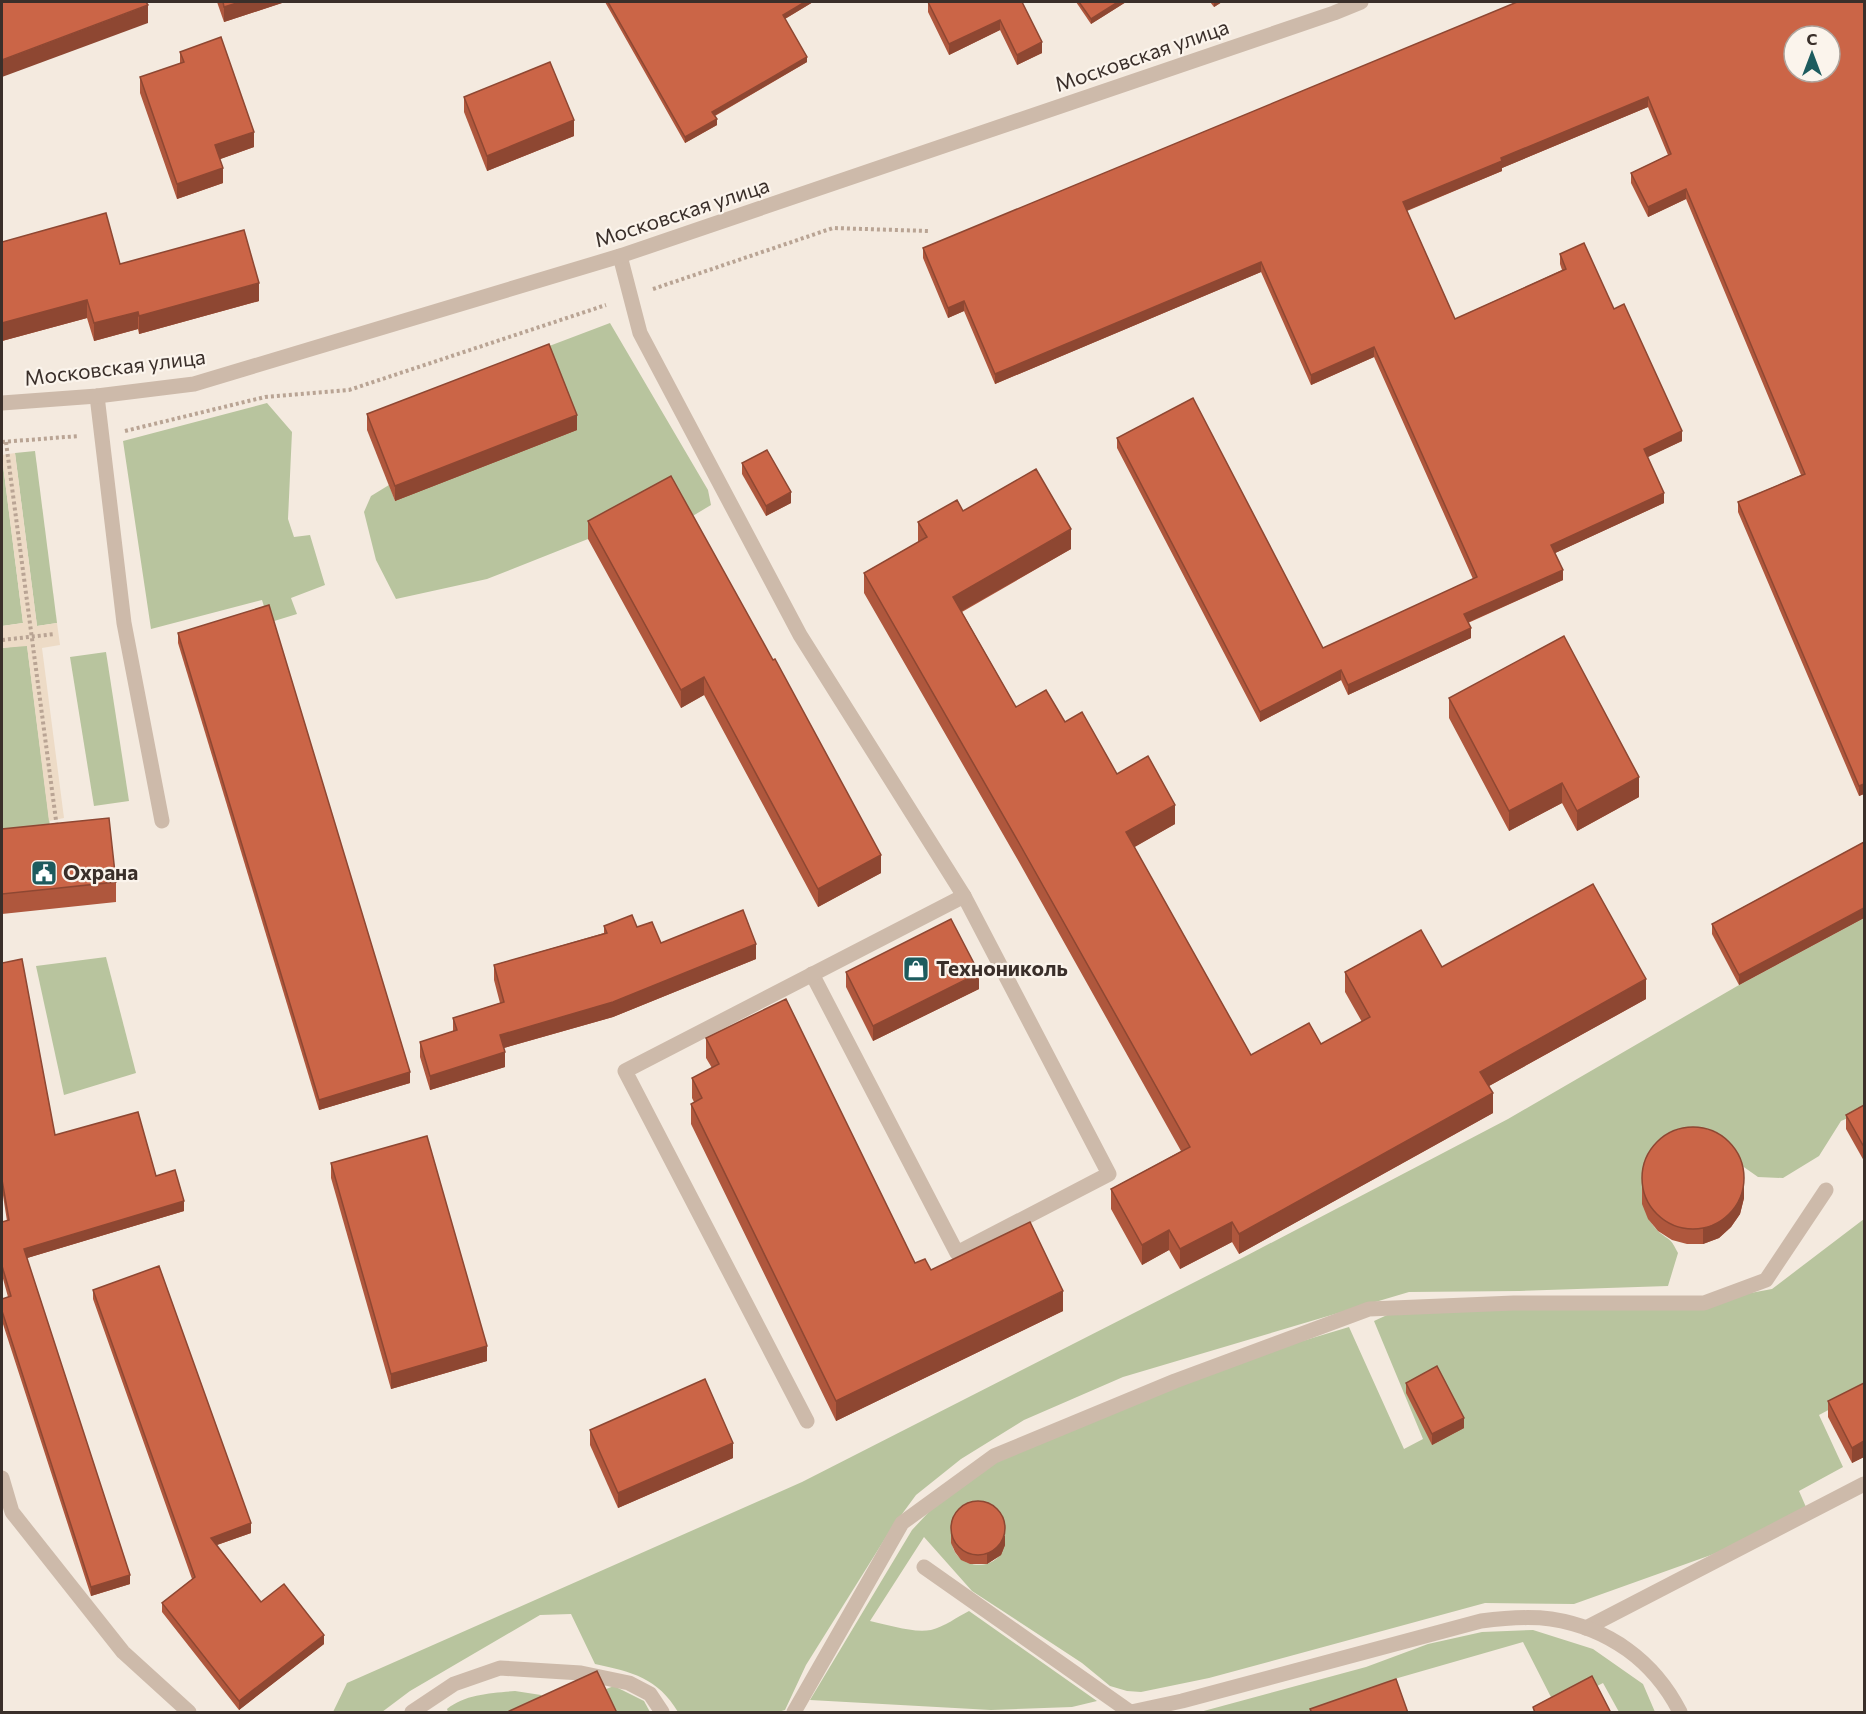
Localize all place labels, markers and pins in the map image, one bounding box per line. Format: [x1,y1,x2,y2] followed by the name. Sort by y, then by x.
[29,858,59,888] public building icon: Охрана
[63,859,138,884] place label: Охрана
[901,954,931,984] shop icon: Технониколь
[936,955,1068,980] place label: Технониколь

